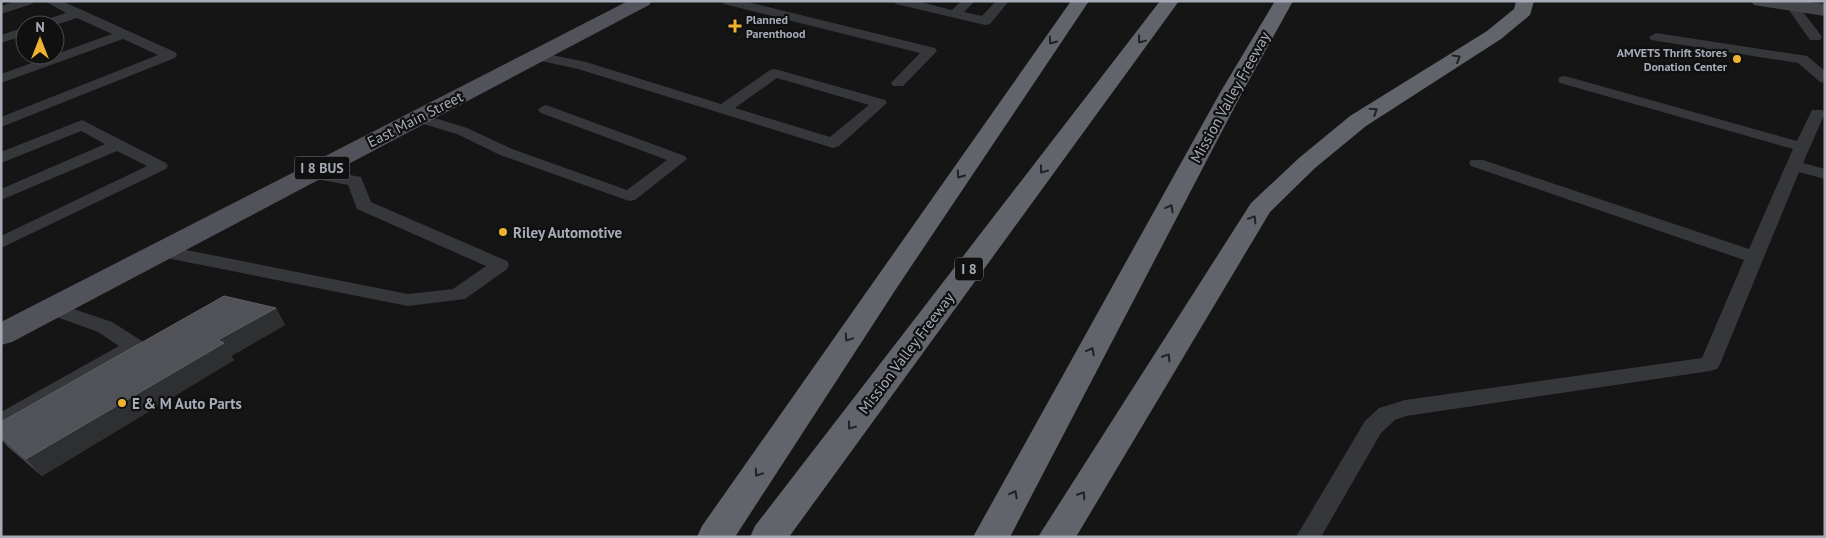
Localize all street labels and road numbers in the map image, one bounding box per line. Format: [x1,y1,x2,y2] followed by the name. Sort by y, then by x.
[1186,28,1274,166] street label: Mission Valley Freeway
[364,87,466,151] street label: East Main Street
[294,156,350,180] road number: I 8 BUS
[955,258,983,280] road number: I 8
[854,288,958,418] street label: Mission Valley Freeway

